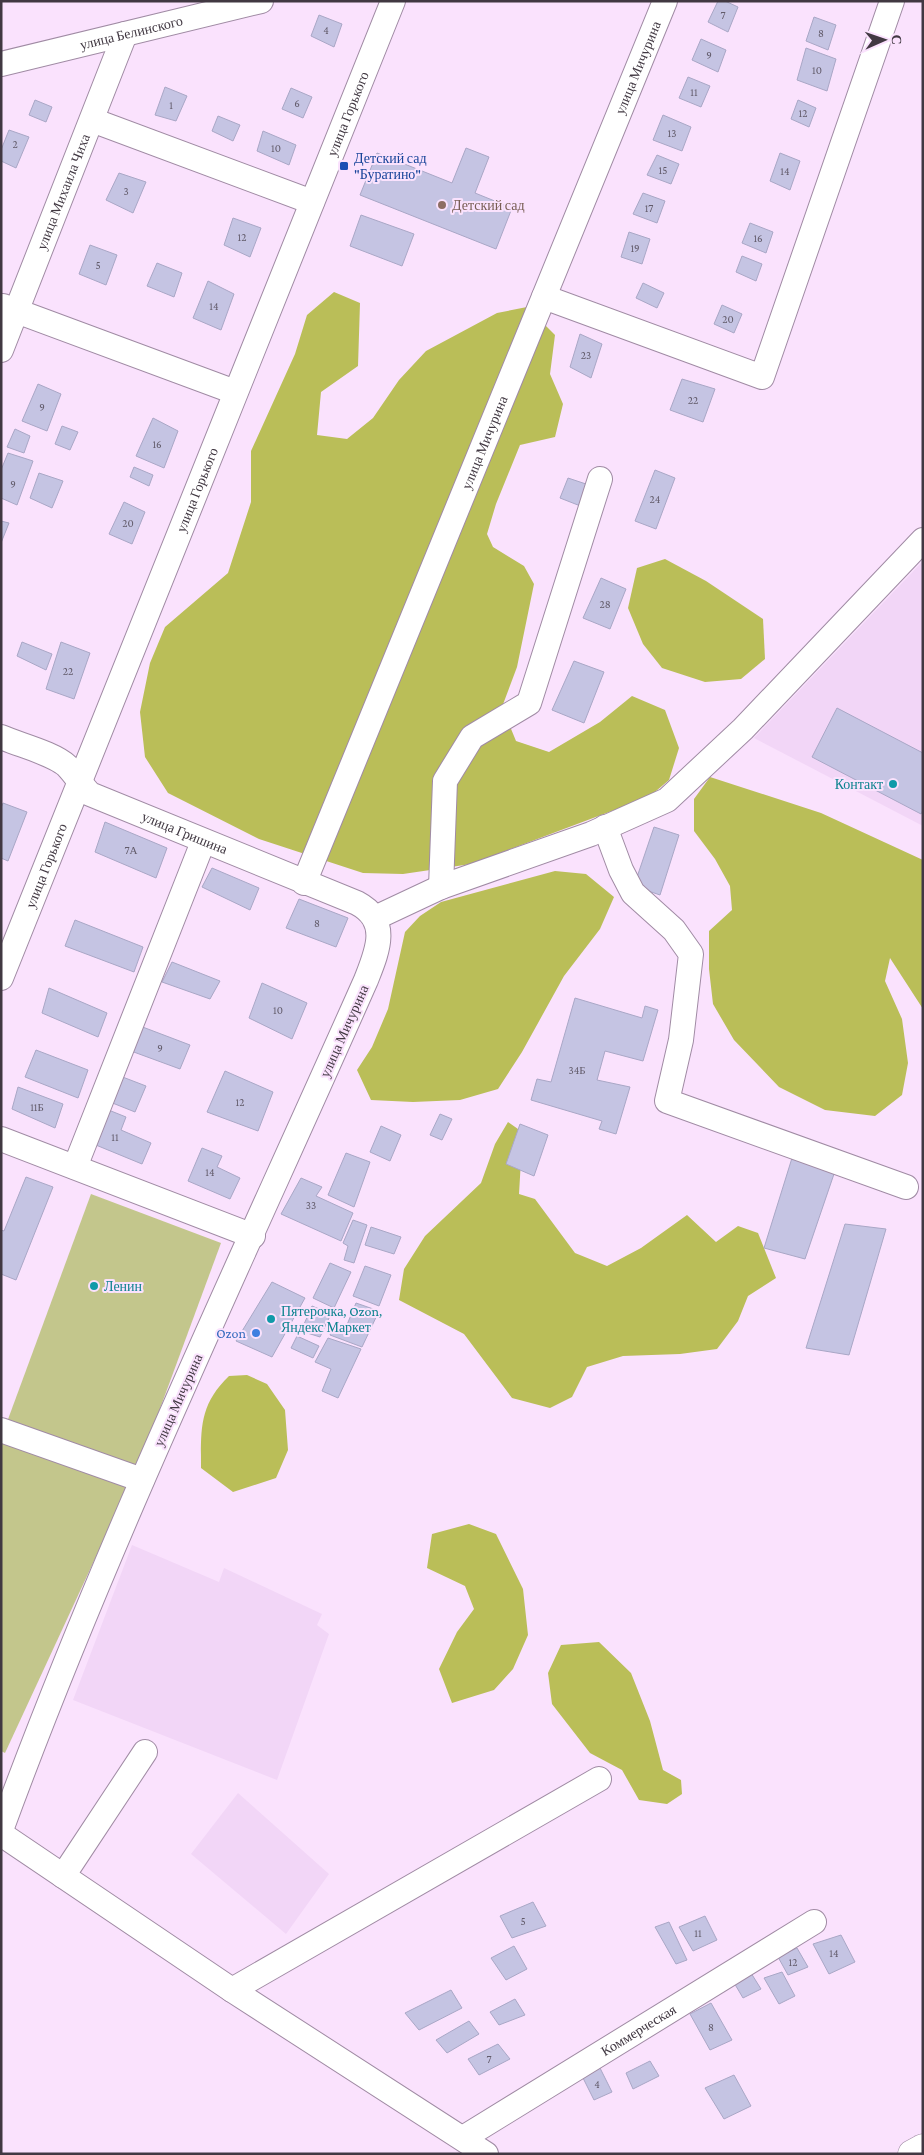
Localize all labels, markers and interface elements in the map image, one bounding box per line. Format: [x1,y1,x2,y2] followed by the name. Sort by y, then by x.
[720,9,726,21] house number: 7
[78,12,184,53] street label: улица Белинского
[859,15,909,65] north arrow
[611,18,664,117] street label: улица Мичурина
[323,24,329,36] house number: 4
[818,27,824,39] house number: 8
[889,34,905,45] text: С
[706,49,712,61] house number: 9
[812,64,822,76] house number: 10
[323,69,372,159] street label: улица Горького
[690,86,698,98] house number: 11
[294,97,300,109] house number: 6
[169,99,173,111] house number: 1
[799,107,807,119] house number: 12
[668,127,676,139] house number: 13
[33,131,93,252] street label: улица Михаила Чиха
[12,138,18,150] house number: 2
[271,142,281,154] house number: 10
[354,150,427,182] place label: Детский сад "Буратино"
[338,160,350,172] marker: Детский сад "Буратино"
[659,164,667,176] house number: 15
[780,165,790,177] house number: 14
[123,185,129,197] house number: 3
[452,197,525,213] place label: Детский сад
[436,199,448,211] marker: Детский сад
[645,202,653,214] house number: 17
[238,231,246,243] house number: 12
[753,232,763,244] house number: 16
[630,242,640,254] house number: 19
[95,259,101,271] house number: 5
[209,300,219,312] house number: 14
[722,313,734,325] house number: 20
[581,349,591,361] house number: 23
[458,393,511,492] street label: улица Мичурина
[688,394,698,406] house number: 22
[39,401,45,413] house number: 9
[152,438,162,450] house number: 16
[173,445,221,535] street label: улица Горького
[10,478,16,490] house number: 9
[650,493,661,505] house number: 24
[122,517,134,529] house number: 20
[599,598,611,610] house number: 28
[63,665,73,677] house number: 22
[835,776,883,792] place label: Контакт
[887,778,899,790] marker: Контакт
[140,808,231,858] street label: улица Гришина
[22,821,70,910] street label: улица Горького
[124,844,138,856] house number: 7А
[314,917,320,929] house number: 8
[316,982,372,1080] street label: улица Мичурина
[273,1004,283,1016] house number: 10
[157,1042,163,1054] house number: 9
[568,1064,586,1076] house number: 34Б
[236,1096,244,1108] house number: 12
[30,1101,44,1113] house number: 11Б
[111,1131,119,1143] house number: 11
[205,1166,215,1178] house number: 14
[306,1199,316,1211] house number: 33
[104,1278,143,1294] place label: Ленин
[88,1280,100,1292] marker: Ленин
[281,1303,382,1335] place label: Пятерочка, Ozon, Яндекс Маркет
[265,1313,277,1325] marker: Пятерочка, Ozon, Яндекс Маркет
[216,1325,246,1341] place label: Ozon
[250,1327,262,1339] marker: Ozon
[150,1351,206,1449] street label: улица Мичурина
[520,1915,526,1927] house number: 5
[694,1927,702,1939] house number: 11
[829,1947,839,1959] house number: 14
[789,1956,797,1968] house number: 12
[598,2001,679,2059] street label: Коммерческая
[708,2021,714,2033] house number: 8
[486,2053,492,2065] house number: 7
[594,2078,600,2090] house number: 4

